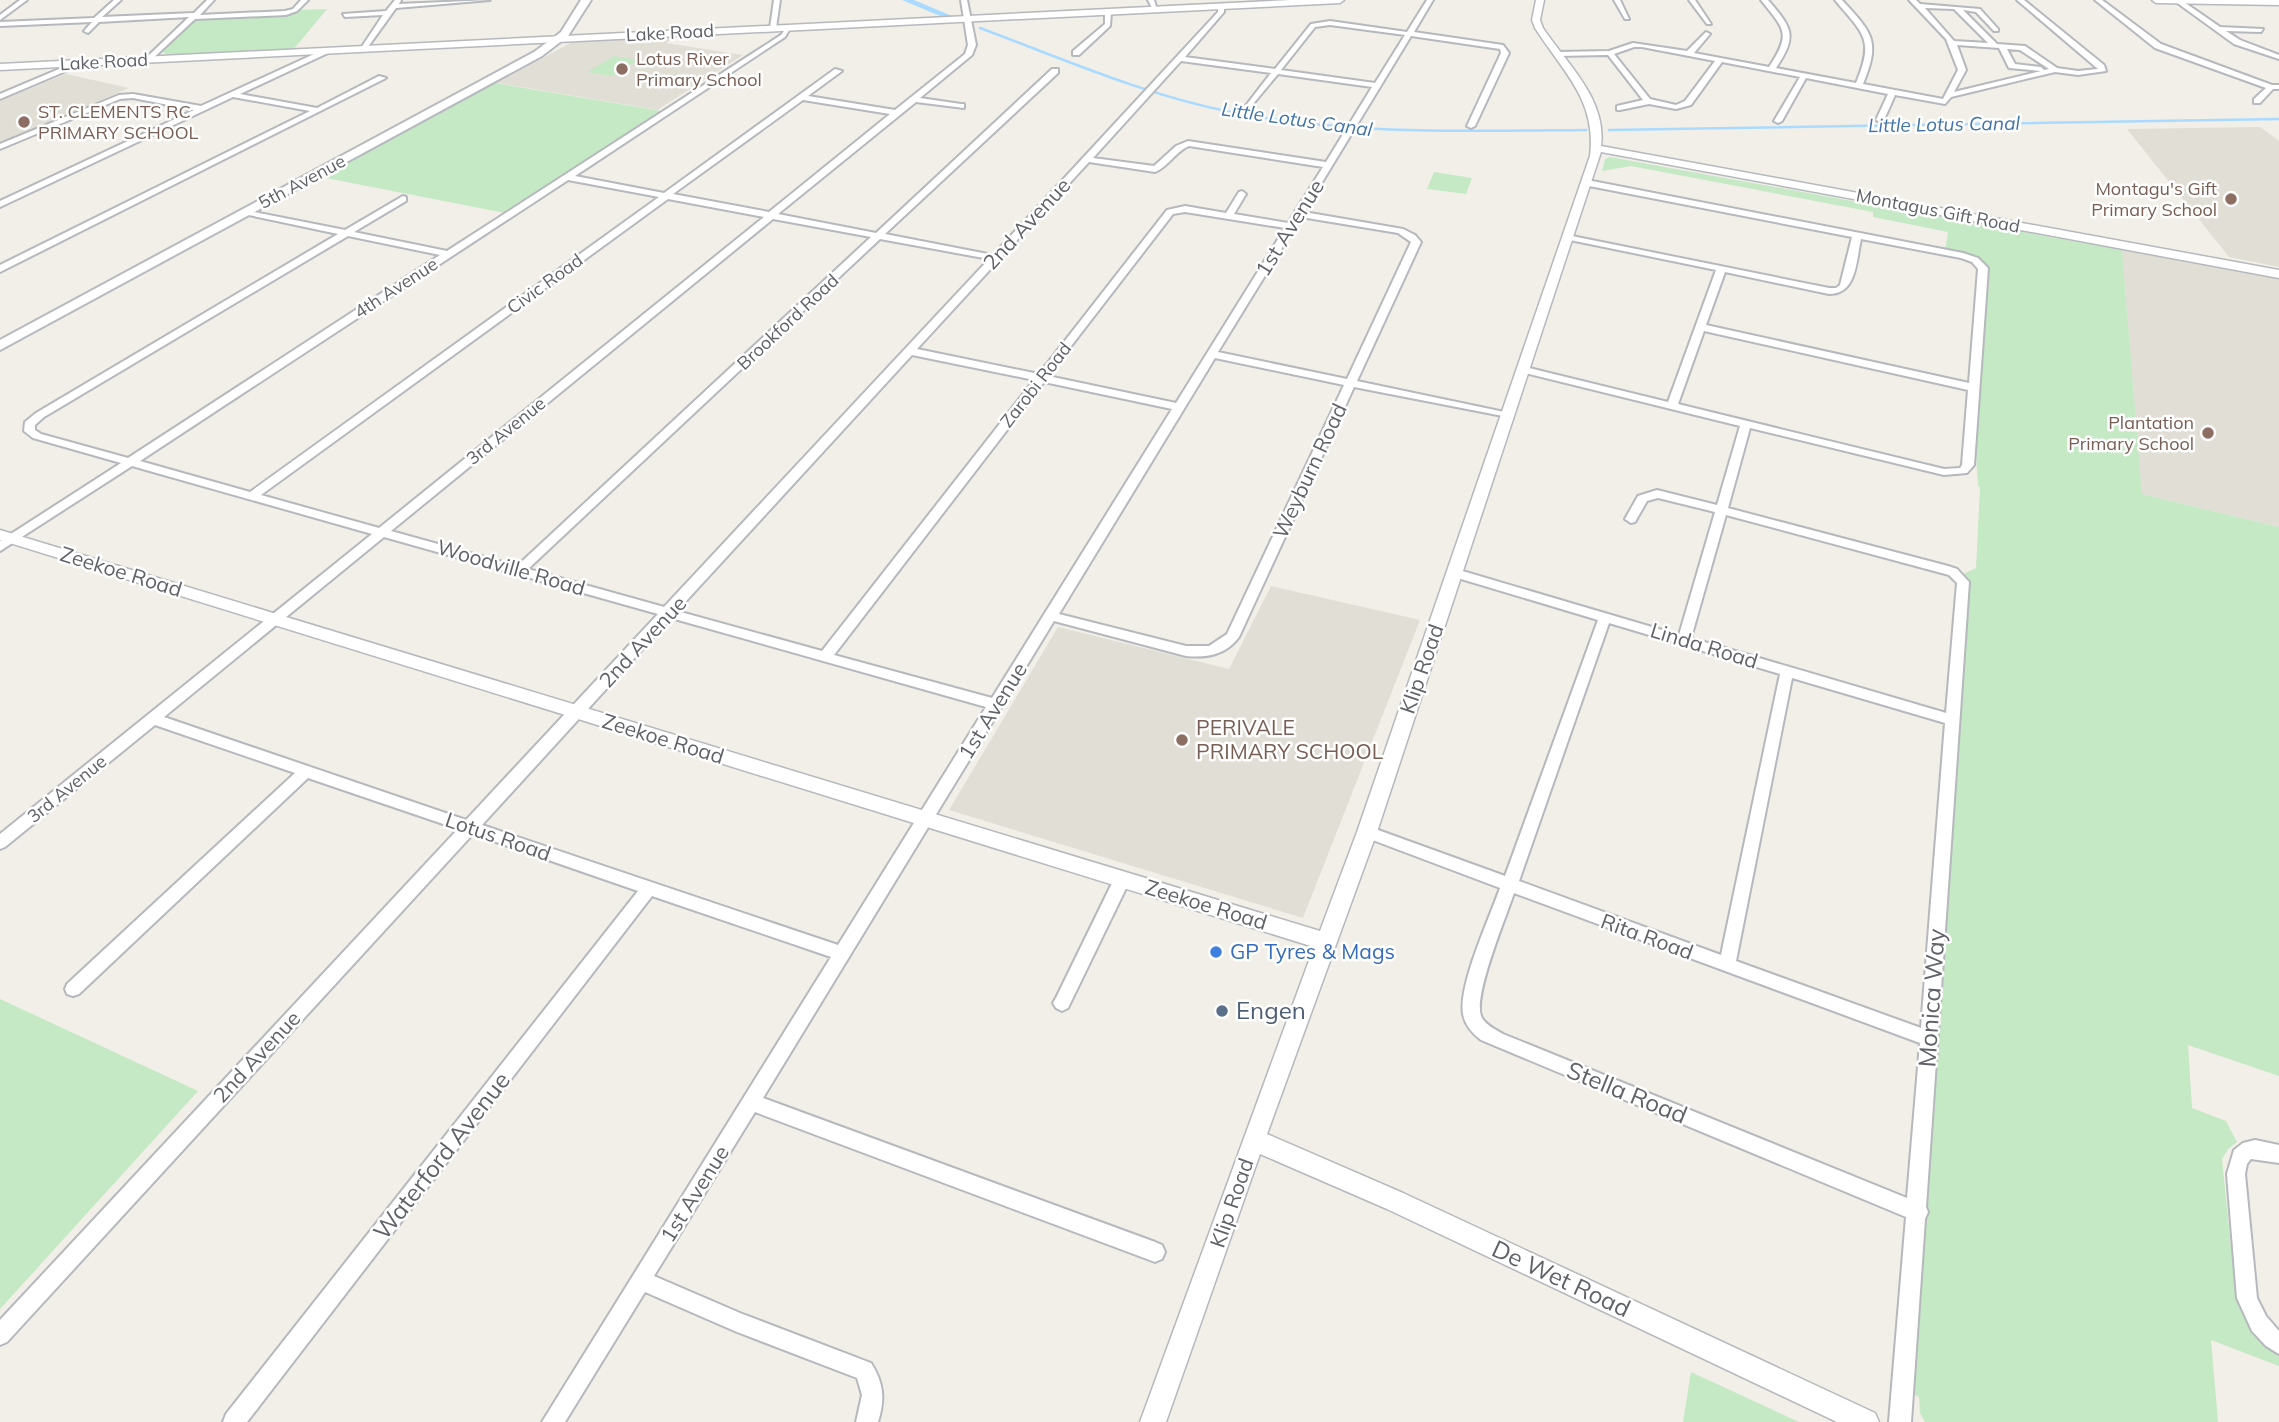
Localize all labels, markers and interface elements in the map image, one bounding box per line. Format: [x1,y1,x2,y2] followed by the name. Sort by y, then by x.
[625,19,715,46] street label: Lake Road
[636,47,762,91] place label: Lotus River Primary School
[59,48,149,75] street label: Lake Road
[614,61,630,77] marker: Lotus River Primary School
[1220,97,1374,142] water label: Little Lotus Canal
[38,100,199,144] place label: ST. CLEMENTS RC PRIMARY SCHOOL
[1868,111,2021,137] water label: Little Lotus Canal
[16,114,32,130] marker: ST. CLEMENTS RC PRIMARY SCHOOL
[254,149,349,214] street label: 5th Avenue
[977,172,1075,275] street label: 2nd Avenue
[1249,174,1329,281] street label: 1st Avenue
[2091,177,2217,221] place label: Montagu's Gift Primary School
[1854,183,2022,238] street label: Montagus Gift Road
[2223,191,2239,207] marker: Montagu's Gift Primary School
[502,248,587,319] street label: Civic Road
[350,252,442,323] street label: 4th Avenue
[732,269,843,375] street label: Brookford Road
[995,337,1076,432] street label: Zarobi Road
[461,392,550,470] street label: 3rd Avenue
[1266,399,1352,542] street label: Weyburn Road
[2068,411,2194,455] place label: Plantation Primary School
[2200,425,2216,441] marker: Plantation Primary School
[434,533,589,601] street label: Woodville Road
[57,540,185,602] street label: Zeekoe Road
[593,590,691,693] street label: 2nd Avenue
[1647,616,1761,674] street label: Linda Road
[1394,621,1448,717] street label: Klip Road
[952,657,1032,764] street label: 1st Avenue
[599,707,727,769] street label: Zeekoe Road
[1196,714,1384,764] place label: PERIVALE PRIMARY SCHOOL
[1174,732,1190,748] marker: PERIVALE PRIMARY SCHOOL
[22,750,111,828] street label: 3rd Avenue
[442,806,555,866] street label: Lotus Road
[1142,873,1270,935] street label: Zeekoe Road
[1598,907,1697,965] street label: Rita Road
[1911,927,1951,1068] street label: Monica Way
[1230,938,1395,964] place label: GP Tyres & Mags
[1208,944,1224,960] marker: GP Tyres & Mags
[1236,995,1306,1025] place label: Engen
[1214,1003,1230,1019] marker: Engen
[207,1005,305,1108] street label: 2nd Avenue
[1563,1054,1692,1130] street label: Stella Road
[366,1065,516,1245] street label: Waterford Avenue
[654,1140,734,1247] street label: 1st Avenue
[1204,1155,1258,1251] street label: Klip Road
[1488,1233,1635,1323] street label: De Wet Road

